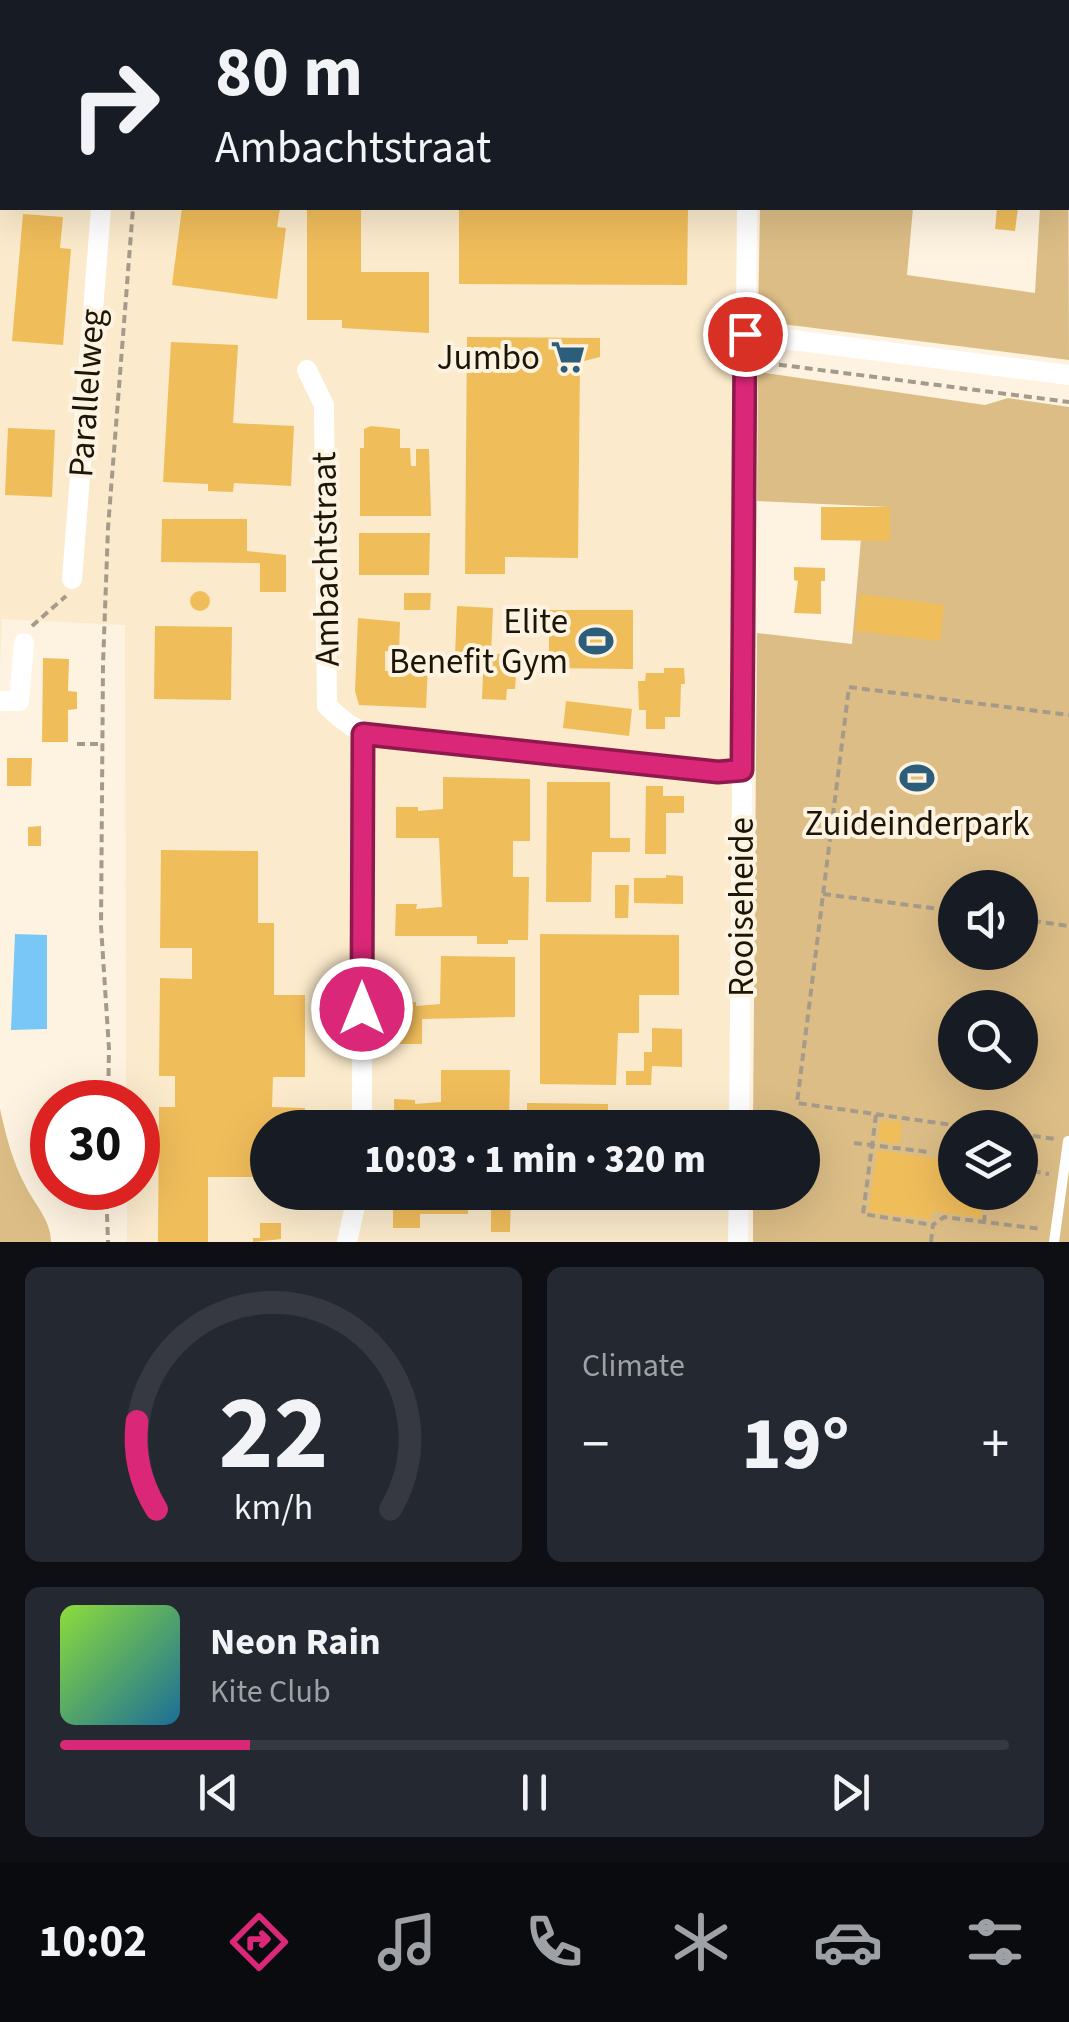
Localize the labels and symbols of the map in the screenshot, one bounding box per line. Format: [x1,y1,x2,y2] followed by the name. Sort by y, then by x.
[703,292,788,377] pin
[56,307,118,479] street label: Parallelweg
[437,333,540,383] place label: Jumbo
[549,338,587,376] supermarket icon: Jumbo
[299,451,353,667] street label: Ambachtstraat
[389,597,568,687] place label: Elite Benefit Gym
[577,622,615,660] sports icon: Elite Benefit Gym
[898,759,936,797] sports icon: Zuideinderpark
[804,799,1030,849] place label: Zuideinderpark
[717,817,767,997] street label: Rooiseheide
[310,957,414,1061] position arrow
[30,1080,160,1210] speed limit sign: 30

